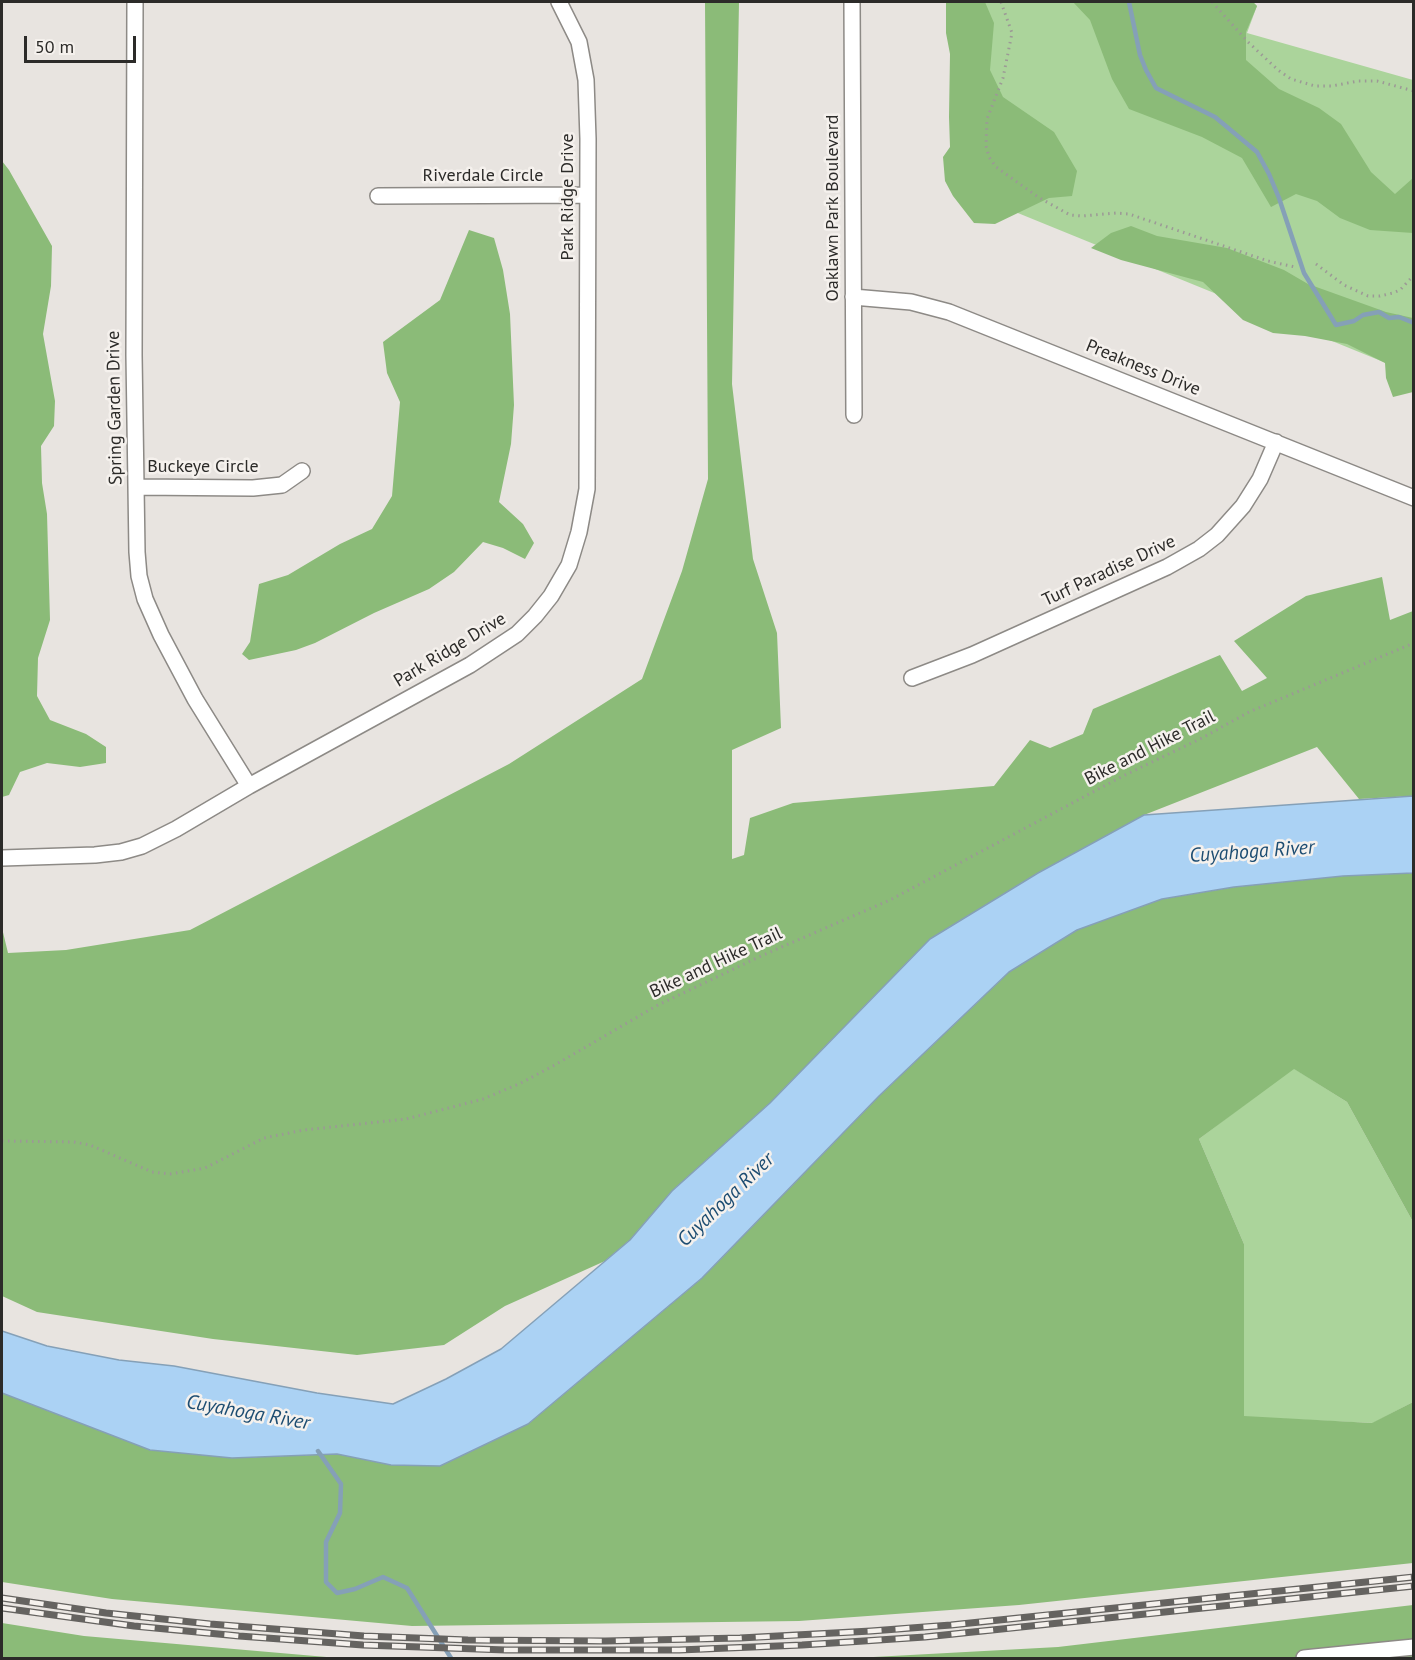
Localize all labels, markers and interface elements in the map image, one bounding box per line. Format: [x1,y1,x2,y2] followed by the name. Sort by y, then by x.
[27,24,140,62] scale bar
[35,35,74,58] text: 50 m
[822,114,844,302] street label: Oaklawn Park Boulevard
[557,133,579,261] street label: Park Ridge Drive
[423,165,543,187] street label: Riverdale Circle
[103,331,127,485] street label: Spring Garden Drive
[1083,335,1203,401] street label: Preakness Drive
[147,456,259,478] street label: Buckeye Circle
[1039,531,1179,611] street label: Turf Paradise Drive
[390,608,510,692] street label: Park Ridge Drive
[1081,706,1219,790] street label: Bike and Hike Trail
[1189,836,1315,868] water label: Cuyahoga River
[646,923,786,1003] street label: Bike and Hike Trail
[673,1148,779,1252] water label: Cuyahoga River
[184,1390,312,1436] water label: Cuyahoga River

